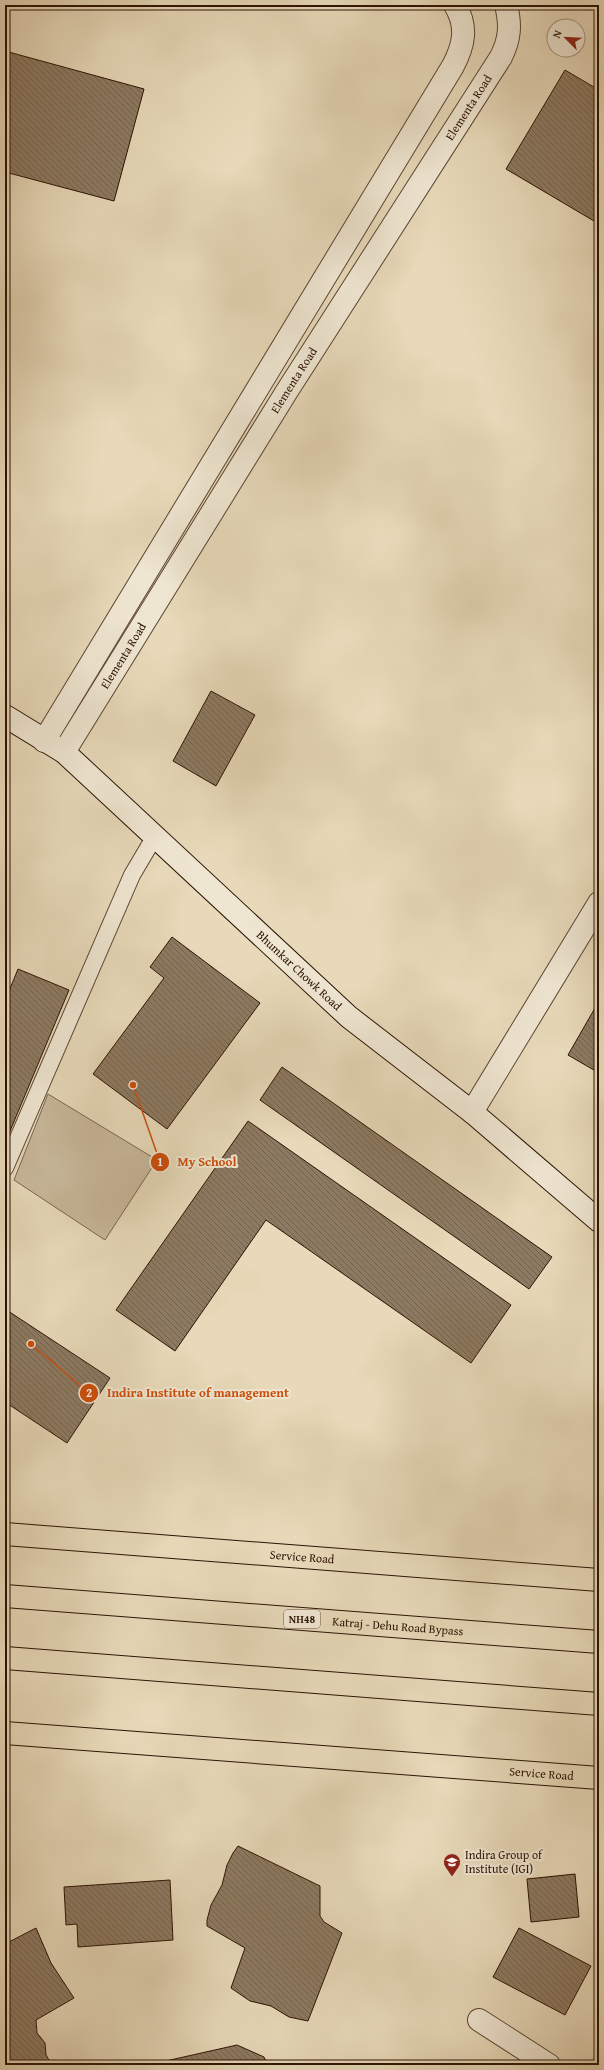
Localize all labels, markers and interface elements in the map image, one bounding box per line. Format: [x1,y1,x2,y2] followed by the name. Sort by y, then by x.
[546,18,586,58] north arrow
[548,27,566,41] text: N
[441,71,496,143] street label: Elementa Road
[266,343,321,416] street label: Elementa Road
[96,619,150,692] street label: Elementa Road
[253,926,346,1015] street label: Bhumkar Chowk Road
[150,1149,245,1174] callout: My School
[178,1152,236,1171] text: My School
[157,1153,163,1170] text: 1
[79,1380,297,1405] callout: Indira Institute of management
[107,1383,289,1402] text: Indira Institute of management
[86,1384,92,1401] text: 2
[269,1546,336,1568] street label: Service Road
[284,1610,320,1628] road number: NH48
[332,1612,464,1639] street label: Katraj - Dehu Road Bypass
[509,1762,575,1784] street label: Service Road
[465,1846,543,1877] place label: Indira Group of Institute (IGI)
[442,1852,462,1877] school or university icon: Indira Group of Institute (IGI)

